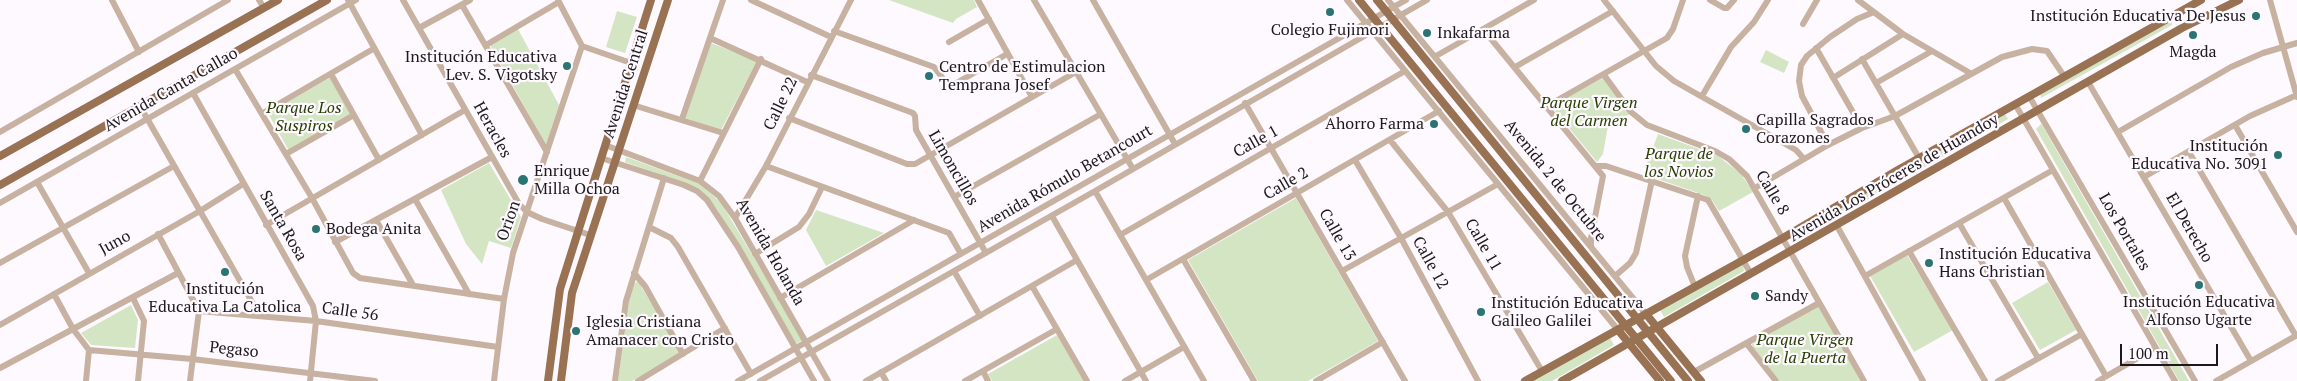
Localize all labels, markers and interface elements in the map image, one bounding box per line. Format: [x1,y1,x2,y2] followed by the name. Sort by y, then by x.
[1324,6,1336,18] marker: Colegio Fujimori
[2030,6,2246,26] place label: Institución Educativa De Jesus
[2250,10,2262,22] marker: Institución Educativa De Jesus
[1271,20,1389,40] place label: Colegio Fujimori
[1437,23,1510,43] place label: Inkafarma
[599,27,653,141] street label: Avenida Central
[1421,27,1433,39] marker: Inkafarma
[2187,29,2199,41] marker: Magda
[2169,42,2217,62] place label: Magda
[101,44,241,136] street label: Avenida Canta Callao
[405,47,557,85] place label: Institución Educativa Lev. S. Vigotsky
[939,57,1106,95] place label: Centro de Estimulacion Temprana Josef
[561,60,573,72] marker: Institución Educativa Lev. S. Vigotsky
[923,70,935,82] marker: Centro de Estimulacion Temprana Josef
[760,74,802,134] street label: Calle 22
[1540,93,1638,131] park label: Parque Virgen del Carmen
[266,98,342,136] park label: Parque Los Suspiros
[469,99,515,161] street label: Heracles
[1756,110,1874,148] place label: Capilla Sagrados Corazones
[1786,110,2002,246] street label: Avenida Los Próceres de Huandoy
[1325,114,1424,134] place label: Ahorro Farma
[1500,116,1610,246] street label: Avenida 2 de Octubre
[1428,118,1440,130] marker: Ahorro Farma
[974,121,1156,237] street label: Avenida Rómulo Betancourt
[1230,122,1282,162] street label: Calle 1
[1740,123,1752,135] marker: Capilla Sagrados Corazones
[924,127,982,209] street label: Limoncillos
[2131,136,2268,174] place label: Institución Educativa No. 3091
[1644,144,1714,182] park label: Parque de los Novios
[2272,149,2284,161] marker: Institución Educativa No. 3091
[534,161,620,199] place label: Enrique Milla Ochoa
[1260,164,1312,204] street label: Calle 2
[1751,167,1793,219] street label: Calle 8
[516,173,530,187] marker: Enrique Milla Ochoa
[255,188,311,264] street label: Santa Rosa
[2094,190,2154,274] street label: Los Portales
[2161,190,2217,266] street label: El Derecho
[732,195,808,309] street label: Avenida Holanda
[493,198,525,244] street label: Orion
[1314,206,1360,264] street label: Calle 13
[1460,216,1506,274] street label: Calle 11
[326,219,421,239] place label: Bodega Anita
[310,223,322,235] marker: Bodega Anita
[96,227,134,259] street label: Juno
[1408,233,1452,293] street label: Calle 12
[1939,244,2091,282] place label: Institución Educativa Hans Christian
[1923,257,1935,269] marker: Institución Educativa Hans Christian
[219,266,231,278] marker: Institución Educativa La Catolica
[149,279,301,317] place label: Institución Educativa La Catolica
[2193,279,2205,291] marker: Institución Educativa Alfonso Ugarte
[1765,286,1808,306] place label: Sandy
[1749,290,1761,302] marker: Sandy
[2123,292,2275,330] place label: Institución Educativa Alfonso Ugarte
[1491,293,1643,331] place label: Institución Educativa Galileo Galilei
[320,299,380,325] street label: Calle 56
[1475,306,1487,318] marker: Institución Educativa Galileo Galilei
[586,312,734,350] place label: Iglesia Cristiana Amanacer con Cristo
[570,325,582,337] marker: Iglesia Cristiana Amanacer con Cristo
[1756,330,1854,368] park label: Parque Virgen de la Puerta
[2122,334,2220,366] scale bar
[208,338,260,362] street label: Pegaso
[2128,343,2169,363] text: 100 m

